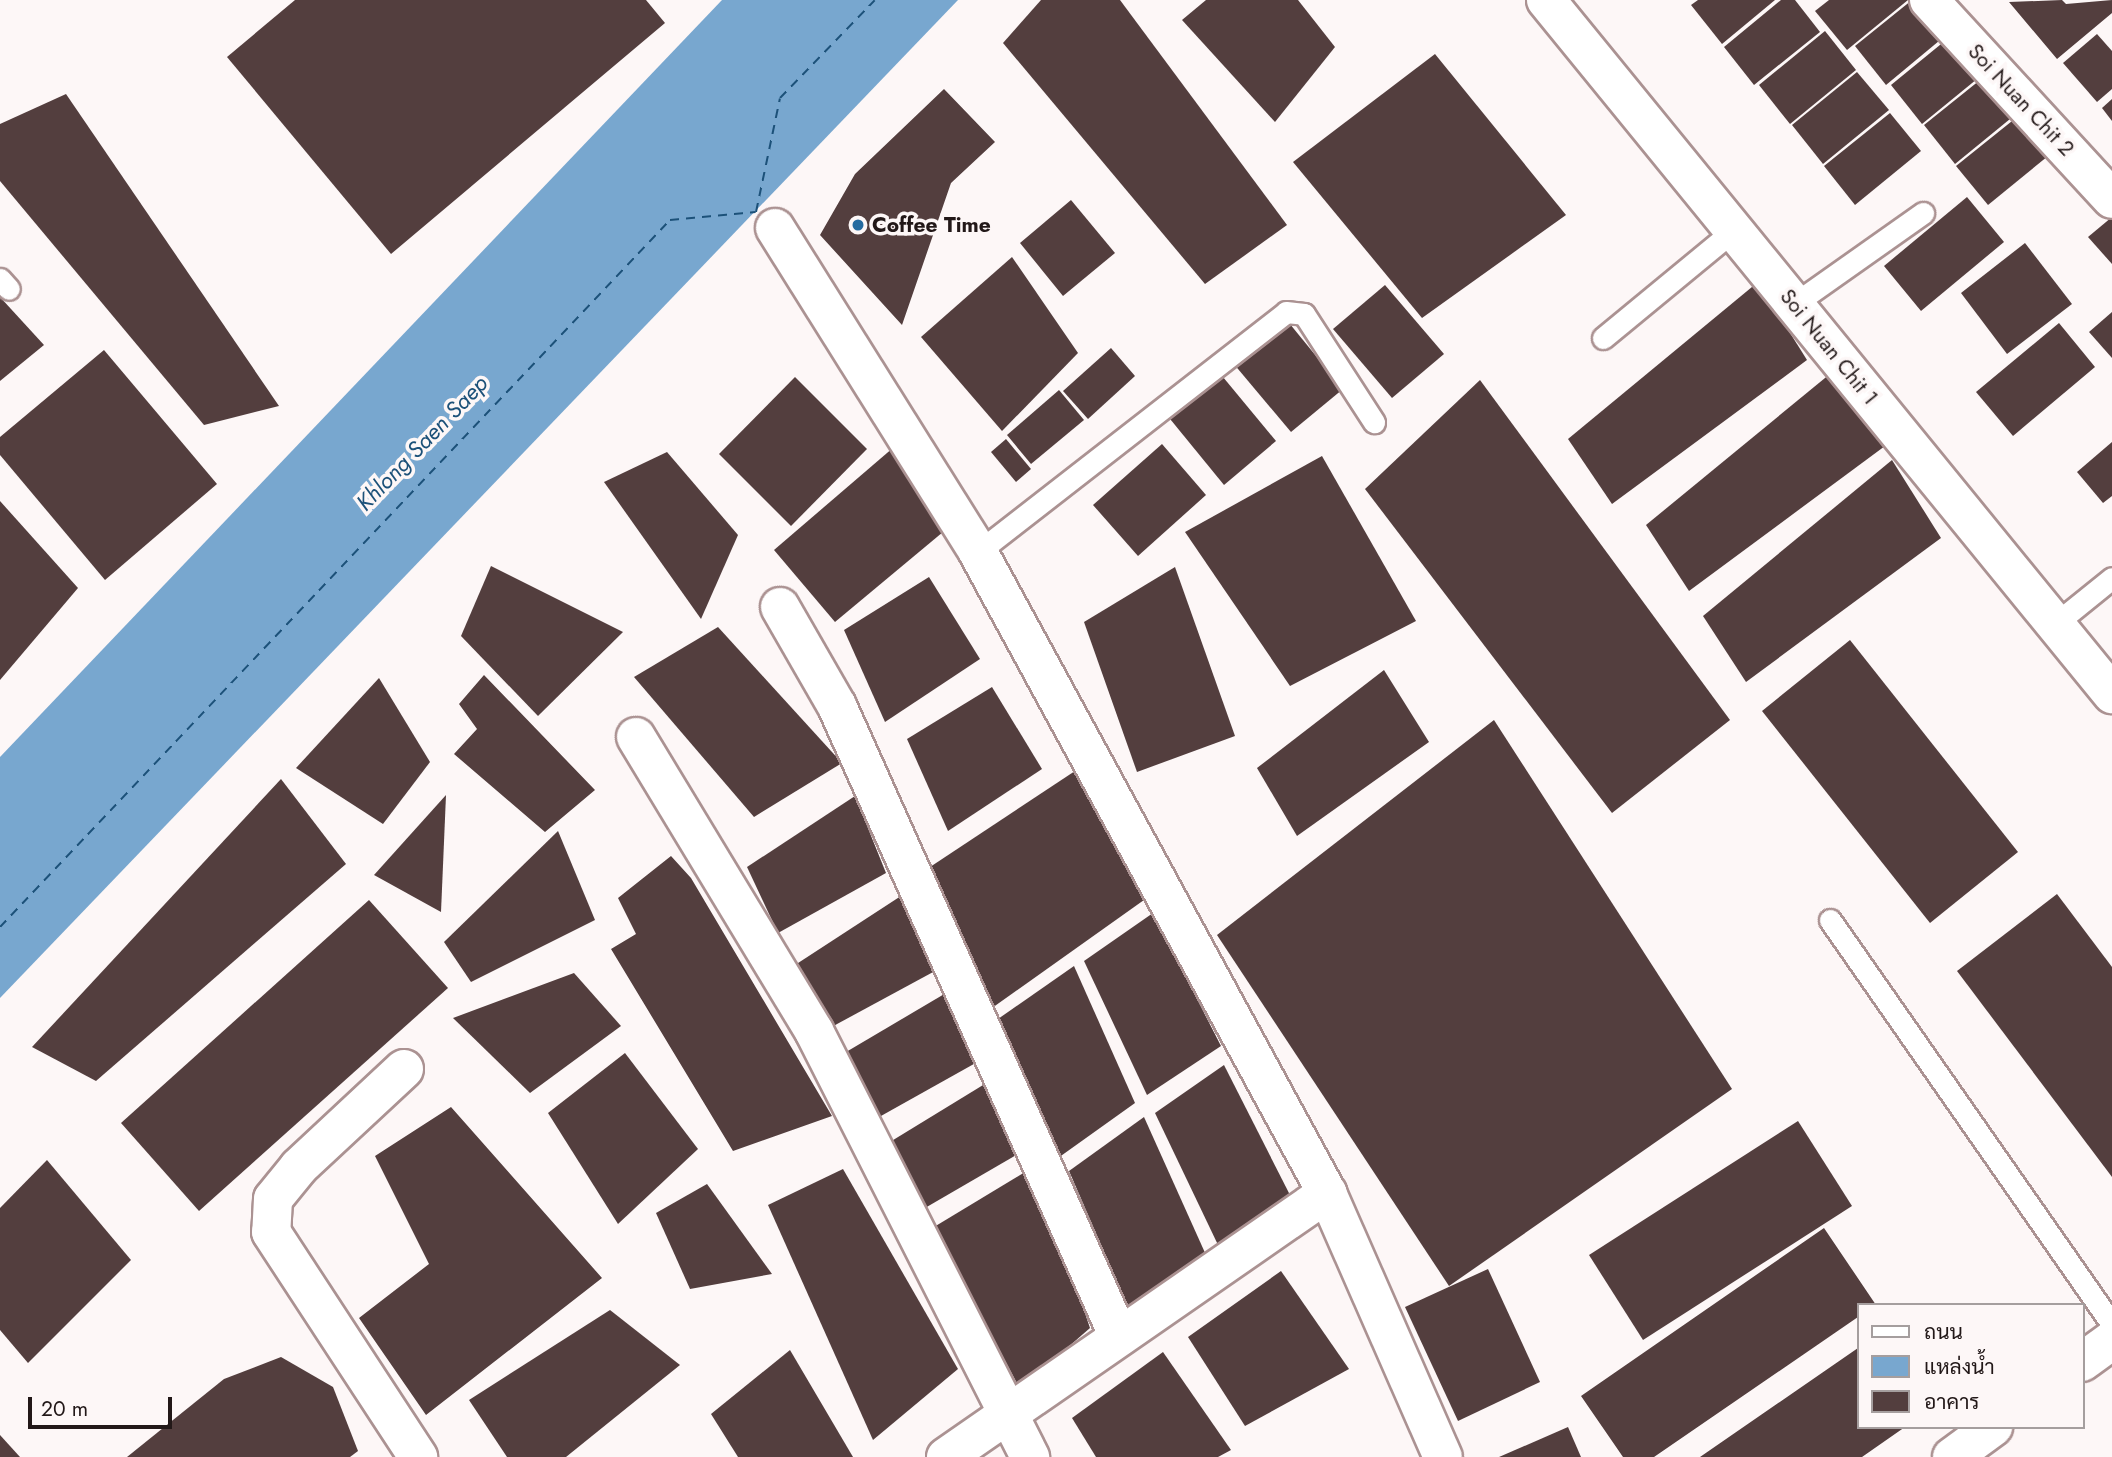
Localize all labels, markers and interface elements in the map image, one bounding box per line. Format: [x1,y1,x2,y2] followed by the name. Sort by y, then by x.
[1963,39,2079,161] street label: Soi Nuan Chit 2
[872,212,991,238] place label: Coffee Time
[850,217,866,233] marker: Coffee Time
[1775,284,1883,410] street label: Soi Nuan Chit 1
[351,370,493,516] water label: Khlong Saen Saep
[1856,1303,2084,1429] legend
[1924,1317,1963,1347] text: ถนน
[1924,1352,1995,1382] text: แหล่งน้ำ
[32,1384,175,1428] scale bar
[1924,1387,1980,1417] text: อาคาร
[41,1394,88,1424] text: 20 m

